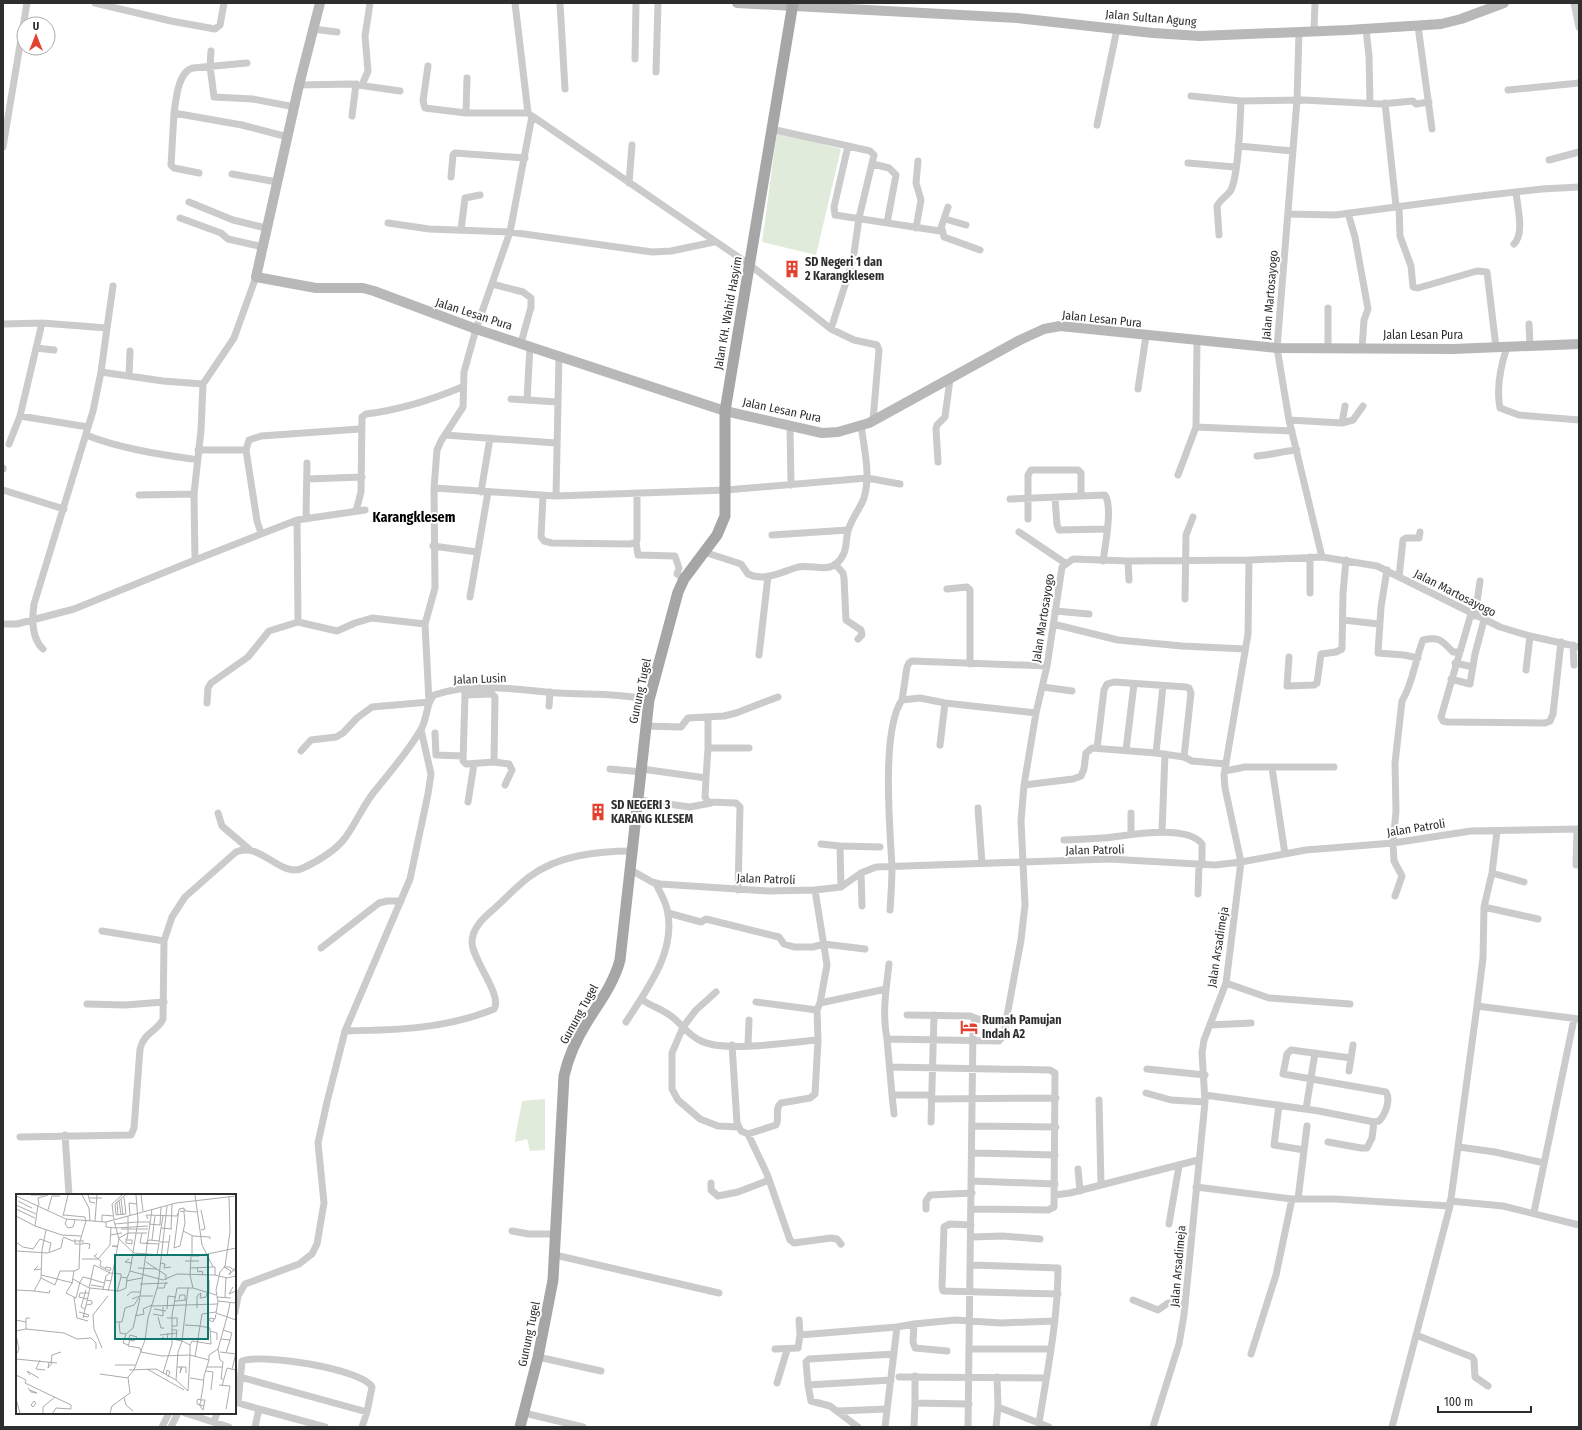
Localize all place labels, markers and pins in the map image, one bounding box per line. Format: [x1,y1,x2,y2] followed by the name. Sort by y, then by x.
[804,255,884,283] place label: SD Negeri 1 dan 2 Karangklesem
[782,259,802,279] building icon: SD Negeri 1 dan 2 Karangklesem
[611,798,694,826] place label: SD NEGERI 3 KARANG KLESEM
[588,802,608,822] building icon: SD NEGERI 3 KARANG KLESEM
[982,1013,1062,1041] place label: Rumah Pamujan Indah A2
[959,1017,979,1037] hotel icon: Rumah Pamujan Indah A2

